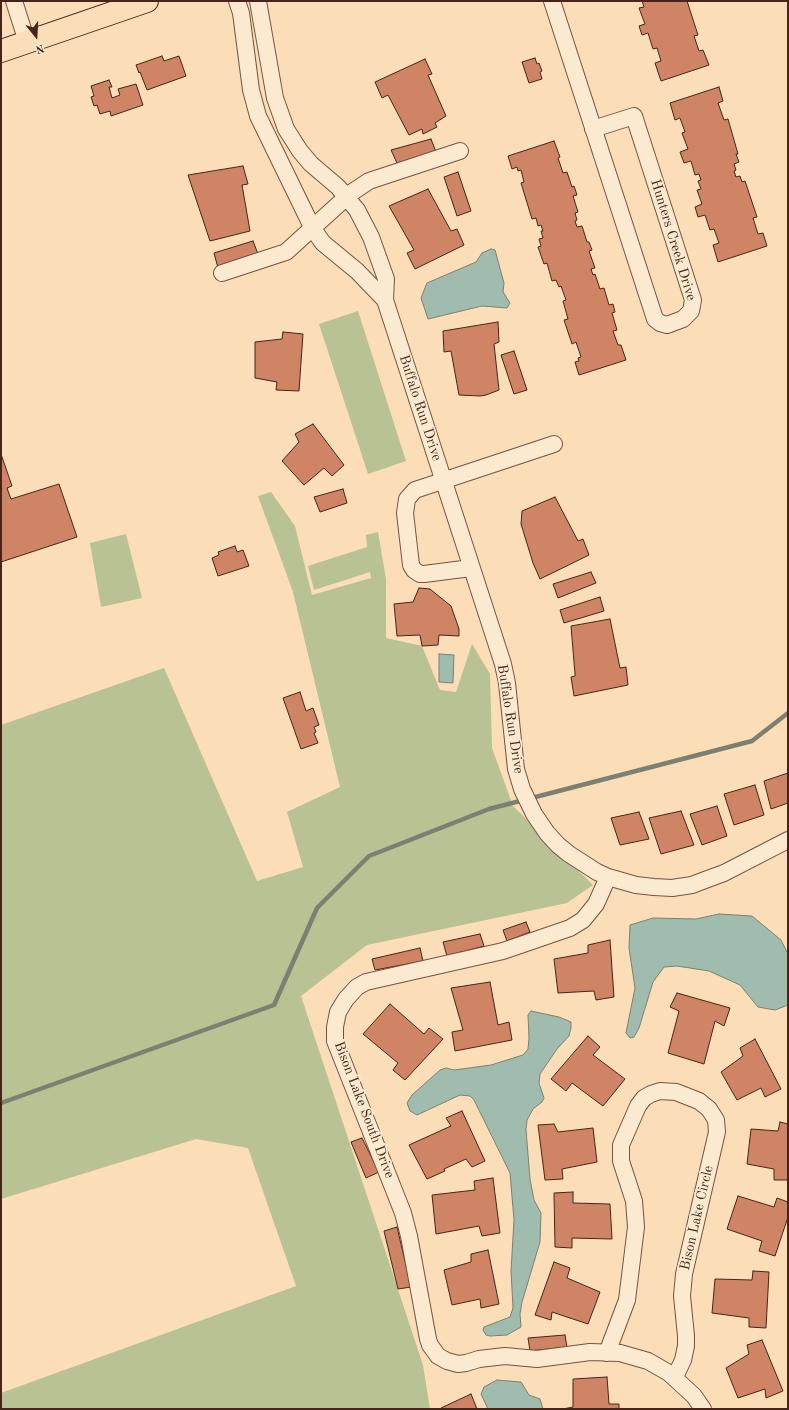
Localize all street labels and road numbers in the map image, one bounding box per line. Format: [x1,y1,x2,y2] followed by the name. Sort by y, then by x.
[647,177,699,303] street label: Hunters Creek Drive
[395,353,445,463] street label: Buffalo Run Drive
[493,663,527,775] street label: Buffalo Run Drive
[330,1039,398,1181] street label: Bison Lake South Drive
[677,1164,717,1272] street label: Bison Lake Circle

